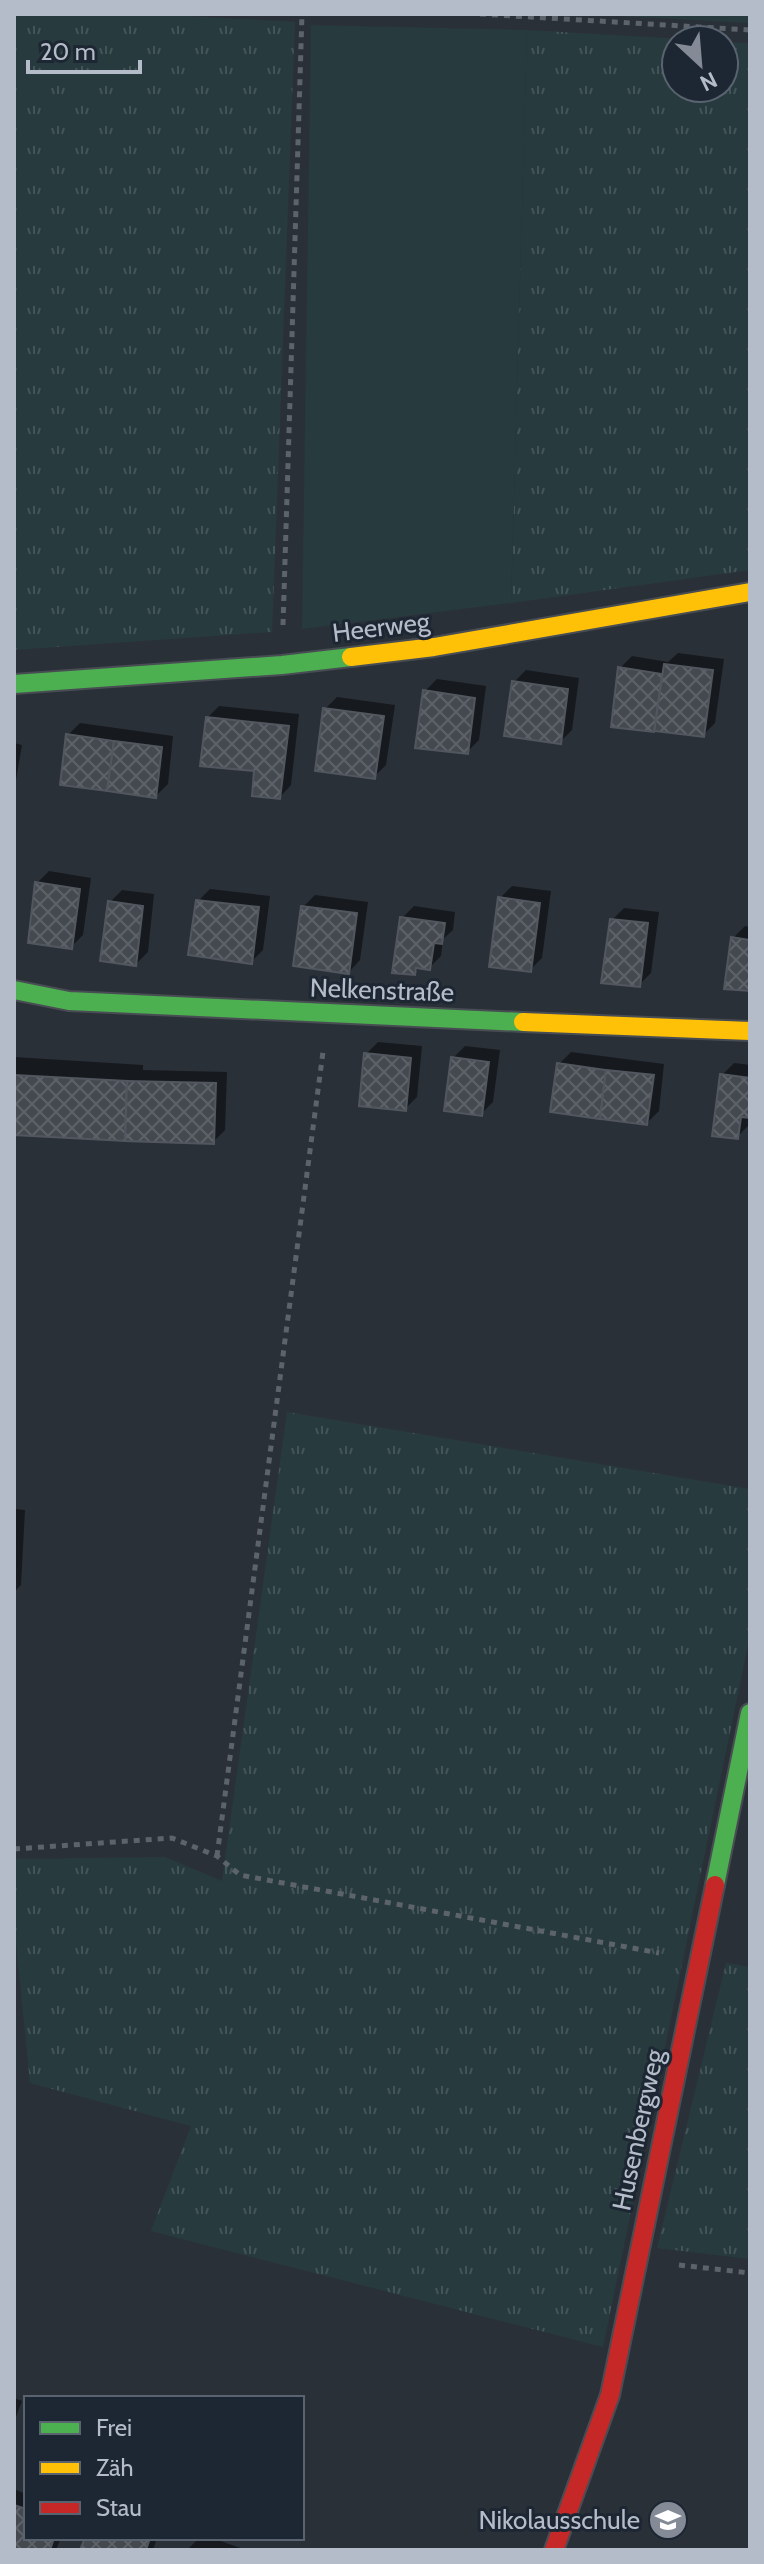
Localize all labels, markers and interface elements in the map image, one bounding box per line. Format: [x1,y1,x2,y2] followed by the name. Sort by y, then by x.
[28,24,140,74] scale bar
[660,24,740,104] north arrow
[40,37,96,66] text: 20 m
[696,66,721,97] text: N
[331,605,433,649] street label: Heerweg
[309,971,455,1009] street label: Nelkenstraße
[605,2045,671,2214] street label: Husenbergweg
[24,2396,304,2540] legend
[96,2413,132,2442] text: Frei
[96,2453,133,2482] text: Zäh
[96,2493,142,2522] text: Stau
[647,2499,689,2541] school or university icon: Nikolausschule
[478,2504,640,2536] place label: Nikolausschule

